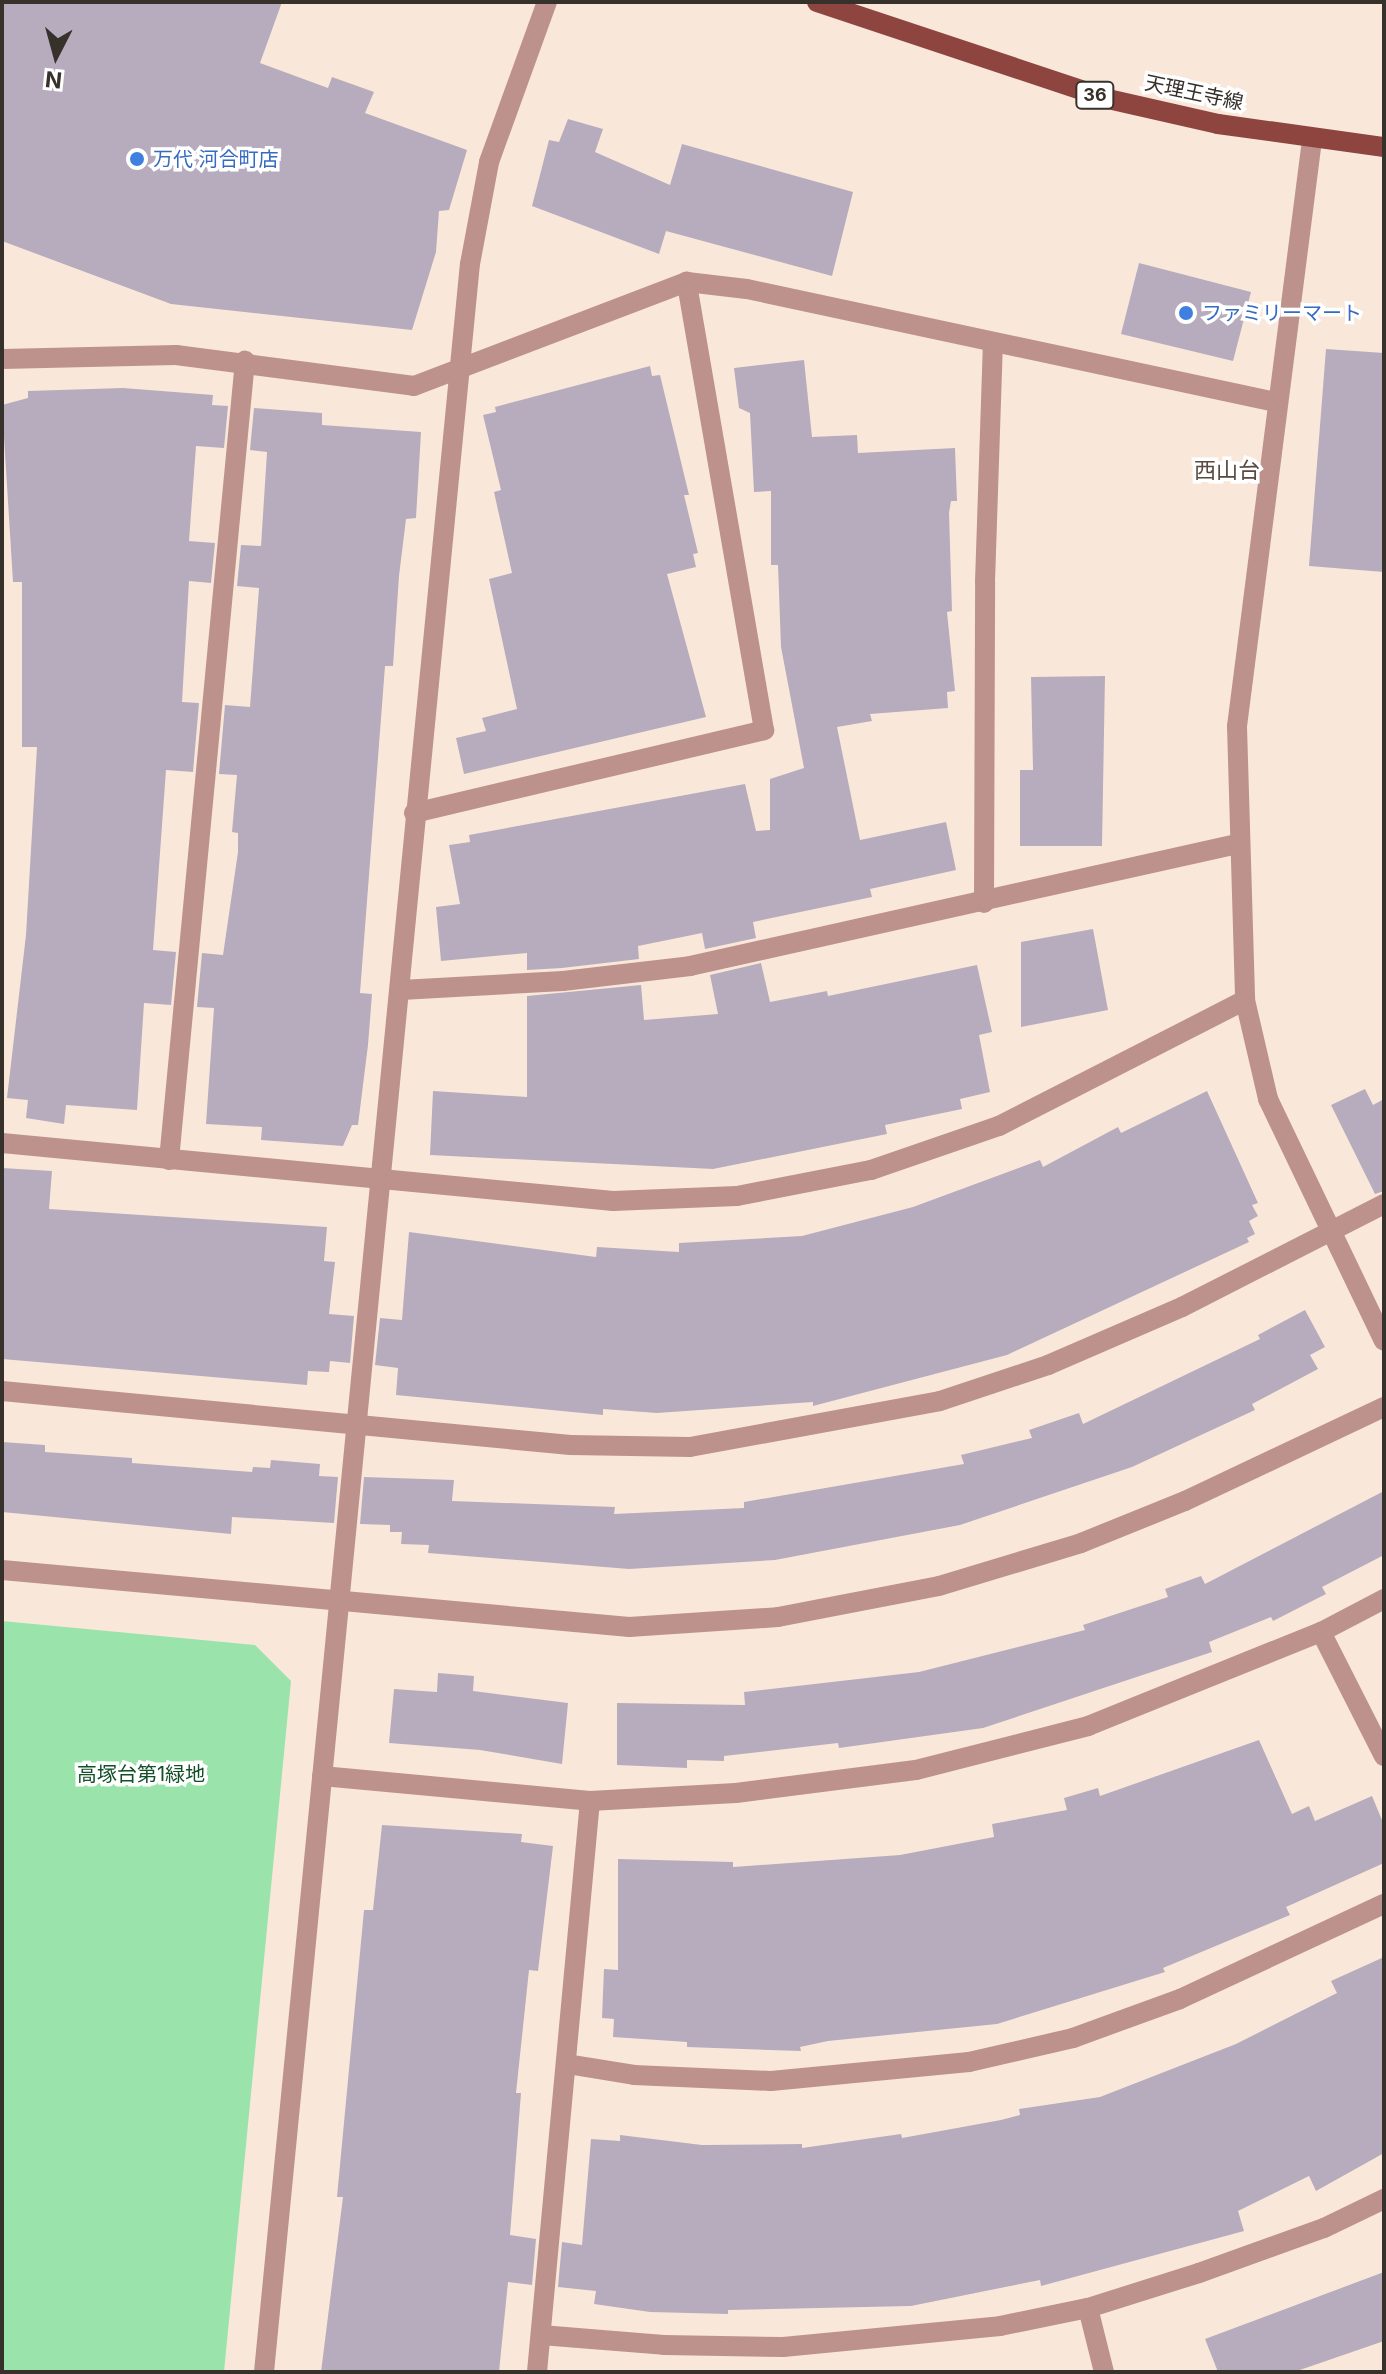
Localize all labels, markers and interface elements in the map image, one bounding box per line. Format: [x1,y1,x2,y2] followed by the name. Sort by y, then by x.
[16,16,96,96] north arrow
[44,66,63,94] text: N
[1143,71,1245,115] street label: 天理王寺線
[1075,81,1115,109] road number: 36
[153,147,279,171] place label: 万代 河合町店
[128,150,146,168] marker: 万代 河合町店
[1202,301,1362,325] place label: ファミリーマート
[1177,304,1195,322] marker: ファミリーマート
[1194,458,1260,484] district label: 西山台
[77,1762,205,1786] park label: 高塚台第1緑地

